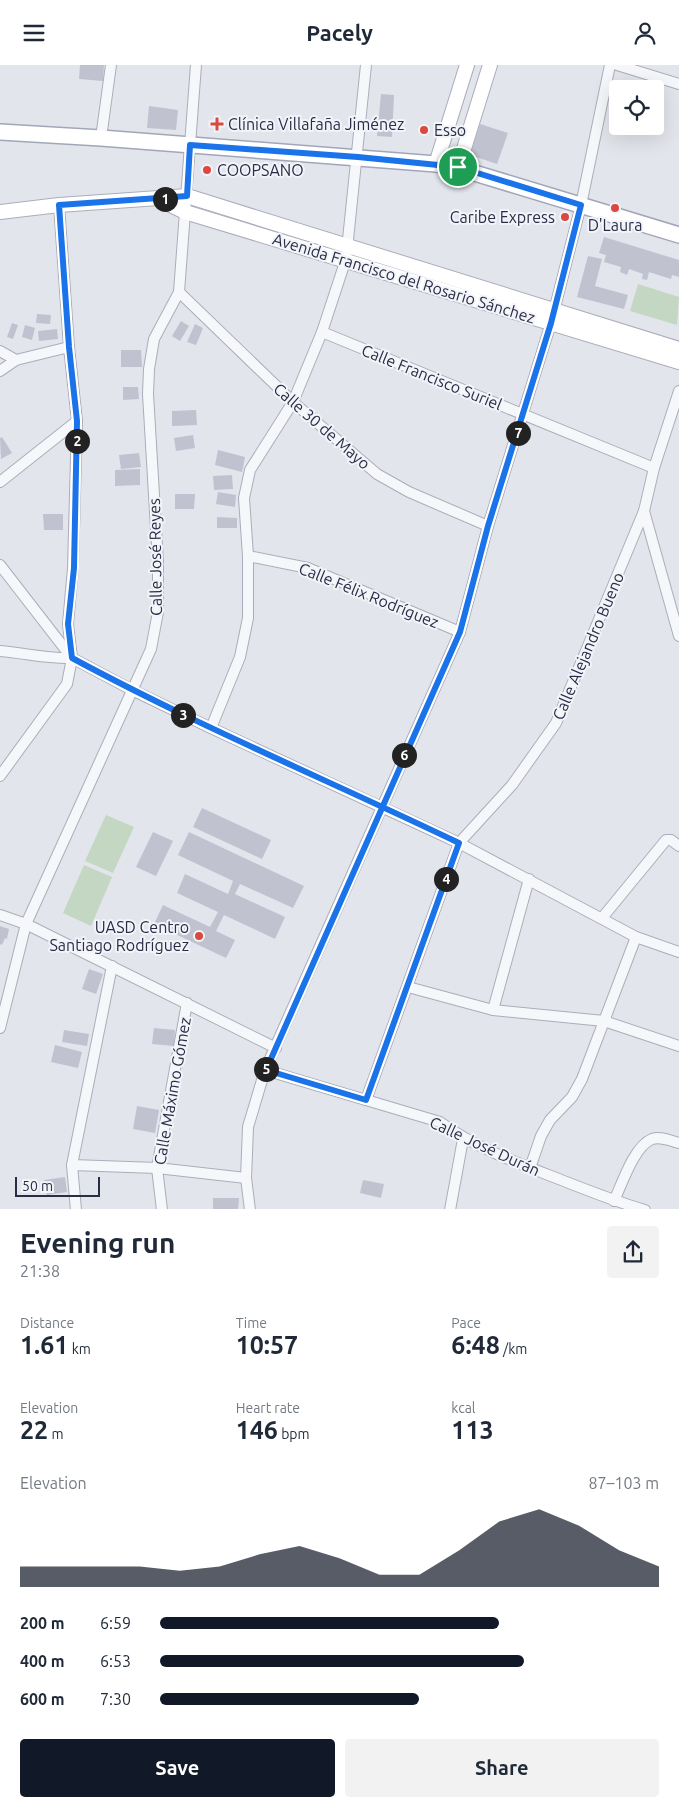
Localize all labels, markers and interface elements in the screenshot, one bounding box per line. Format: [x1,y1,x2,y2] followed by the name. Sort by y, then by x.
[20,19,48,47] icon: menu
[631,19,659,47] icon: person
[306,20,373,45] text: Pacely
[609,80,664,135] map controls
[609,80,664,135] button: locate
[228,115,404,133] place label: Clínica Villafaña Jiménez
[210,117,224,131] marker: Clínica Villafaña Jiménez
[434,121,466,139] place label: Esso
[418,124,430,136] marker: Esso
[437,146,479,188] pin
[444,153,472,181] icon: arrive
[217,161,304,179] place label: COOPSANO
[201,164,213,176] marker: COOPSANO
[152,187,178,211] pin: 1
[162,191,169,207] text: 1
[609,202,621,214] marker: D'Laura
[450,208,555,226] place label: Caribe Express
[559,211,571,223] marker: Caribe Express
[588,216,642,234] place label: D'Laura
[271,229,537,327] street label: Avenida Francisco del Rosario Sánchez
[359,341,505,413] street label: Calle Francisco Suriel
[270,379,374,473] street label: Calle 30 de Mayo
[506,421,530,445] pin: 7
[515,425,522,441] text: 7
[64,429,90,453] pin: 2
[74,433,81,449] text: 2
[145,498,165,616] street label: Calle José Reyes
[296,559,442,631] street label: Calle Félix Rodríguez
[549,569,627,723] street label: Calle Alejandro Bueno
[170,703,196,727] pin: 3
[180,707,187,723] text: 3
[392,743,416,767] pin: 6
[401,747,408,763] text: 6
[434,867,458,891] pin: 4
[443,871,450,887] text: 4
[49,918,189,954] place label: UASD Centro Santiago Rodríguez
[193,930,205,942] marker: UASD Centro Santiago Rodríguez
[150,1016,194,1166] street label: Calle Máximo Gómez
[254,1057,278,1081] pin: 5
[263,1061,270,1077] text: 5
[427,1113,543,1179] street label: Calle José Durán
[15,1175,100,1198] scale bar
[22,1178,53,1194] text: 50 m
[607,1226,659,1278] button: share
[20,1227,175,1258] text: Evening run
[20,1262,60,1280] text: 21:38
[20,1315,74,1331] text: Distance
[236,1315,267,1331] text: Time
[451,1315,481,1331] text: Pace
[20,1331,68,1359] text: 1.61
[236,1331,298,1359] text: 10:57
[451,1331,500,1359] text: 6:48
[68,1341,91,1357] text: km
[500,1341,527,1357] text: /km
[20,1400,78,1416] text: Elevation
[236,1400,300,1416] text: Heart rate
[451,1400,476,1416] text: kcal
[20,1416,48,1444] text: 22
[236,1416,278,1444] text: 146
[451,1416,494,1444] text: 113
[48,1426,64,1442] text: m
[278,1426,310,1442] text: bpm
[20,1474,87,1492] text: Elevation
[588,1474,659,1492] text: 87–103 m
[20,1614,65,1632] text: 200 m
[100,1614,131,1632] text: 6:59
[20,1652,65,1670] text: 400 m
[100,1652,131,1670] text: 6:53
[20,1690,65,1708] text: 600 m
[100,1690,131,1708] text: 7:30
[20,1739,335,1797] button: Save
[345,1739,659,1797] button: Share

